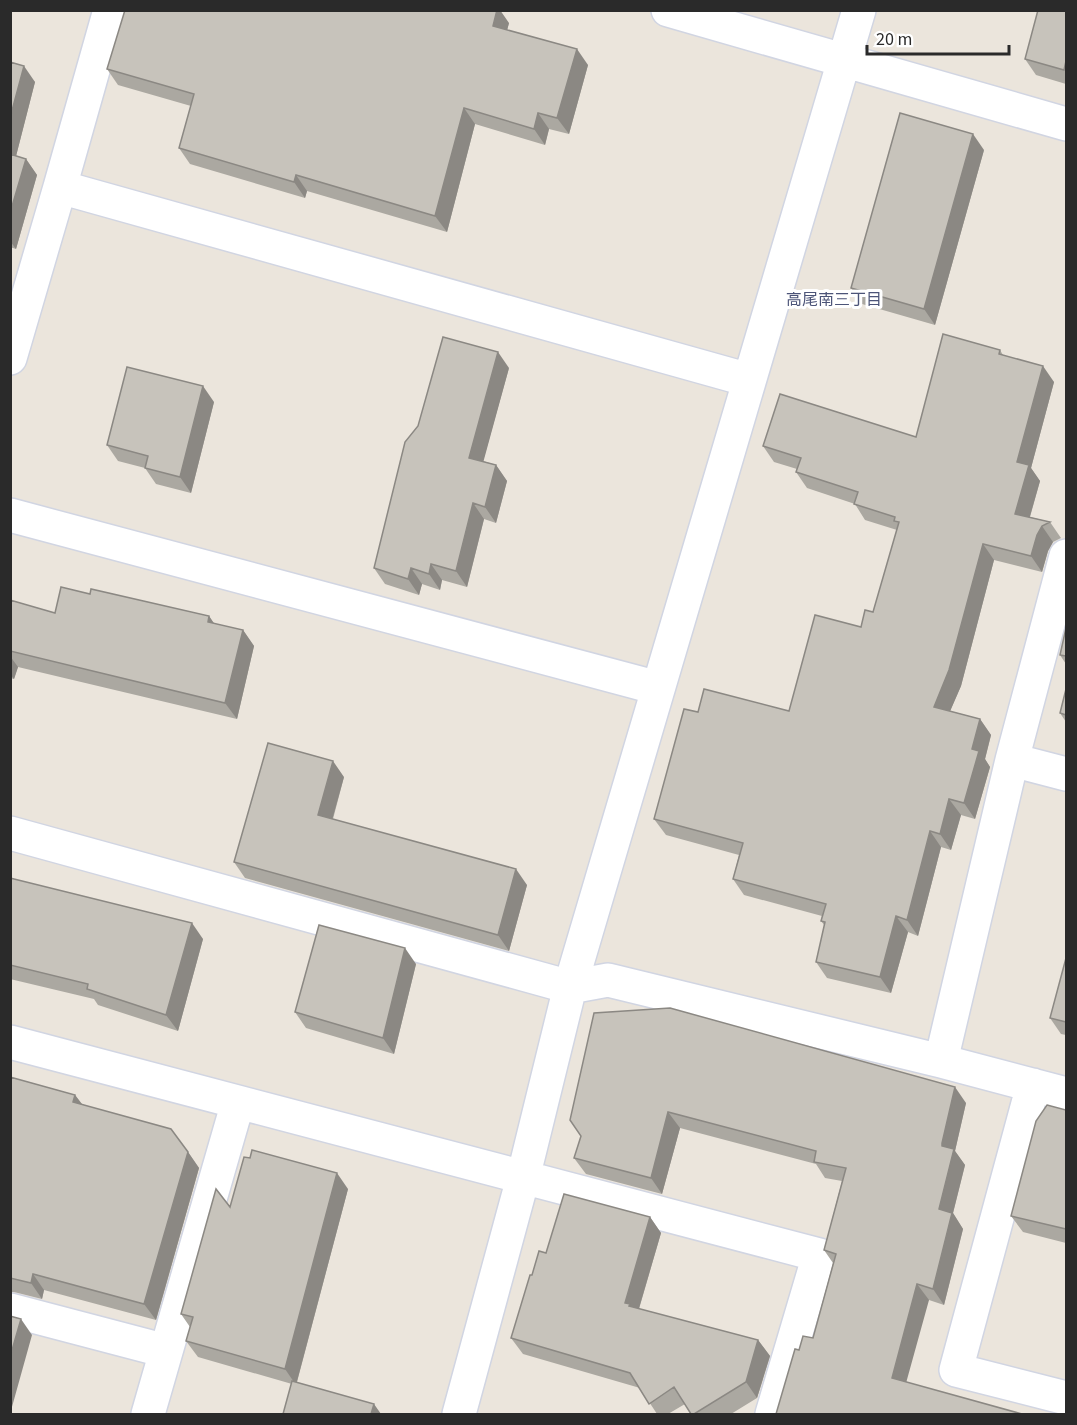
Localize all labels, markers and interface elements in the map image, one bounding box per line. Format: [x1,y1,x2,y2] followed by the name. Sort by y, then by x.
[867,18,1010,56] scale bar
[876,27,912,52] text: 20 m
[786,289,882,311] district label: 高尾南三丁目

